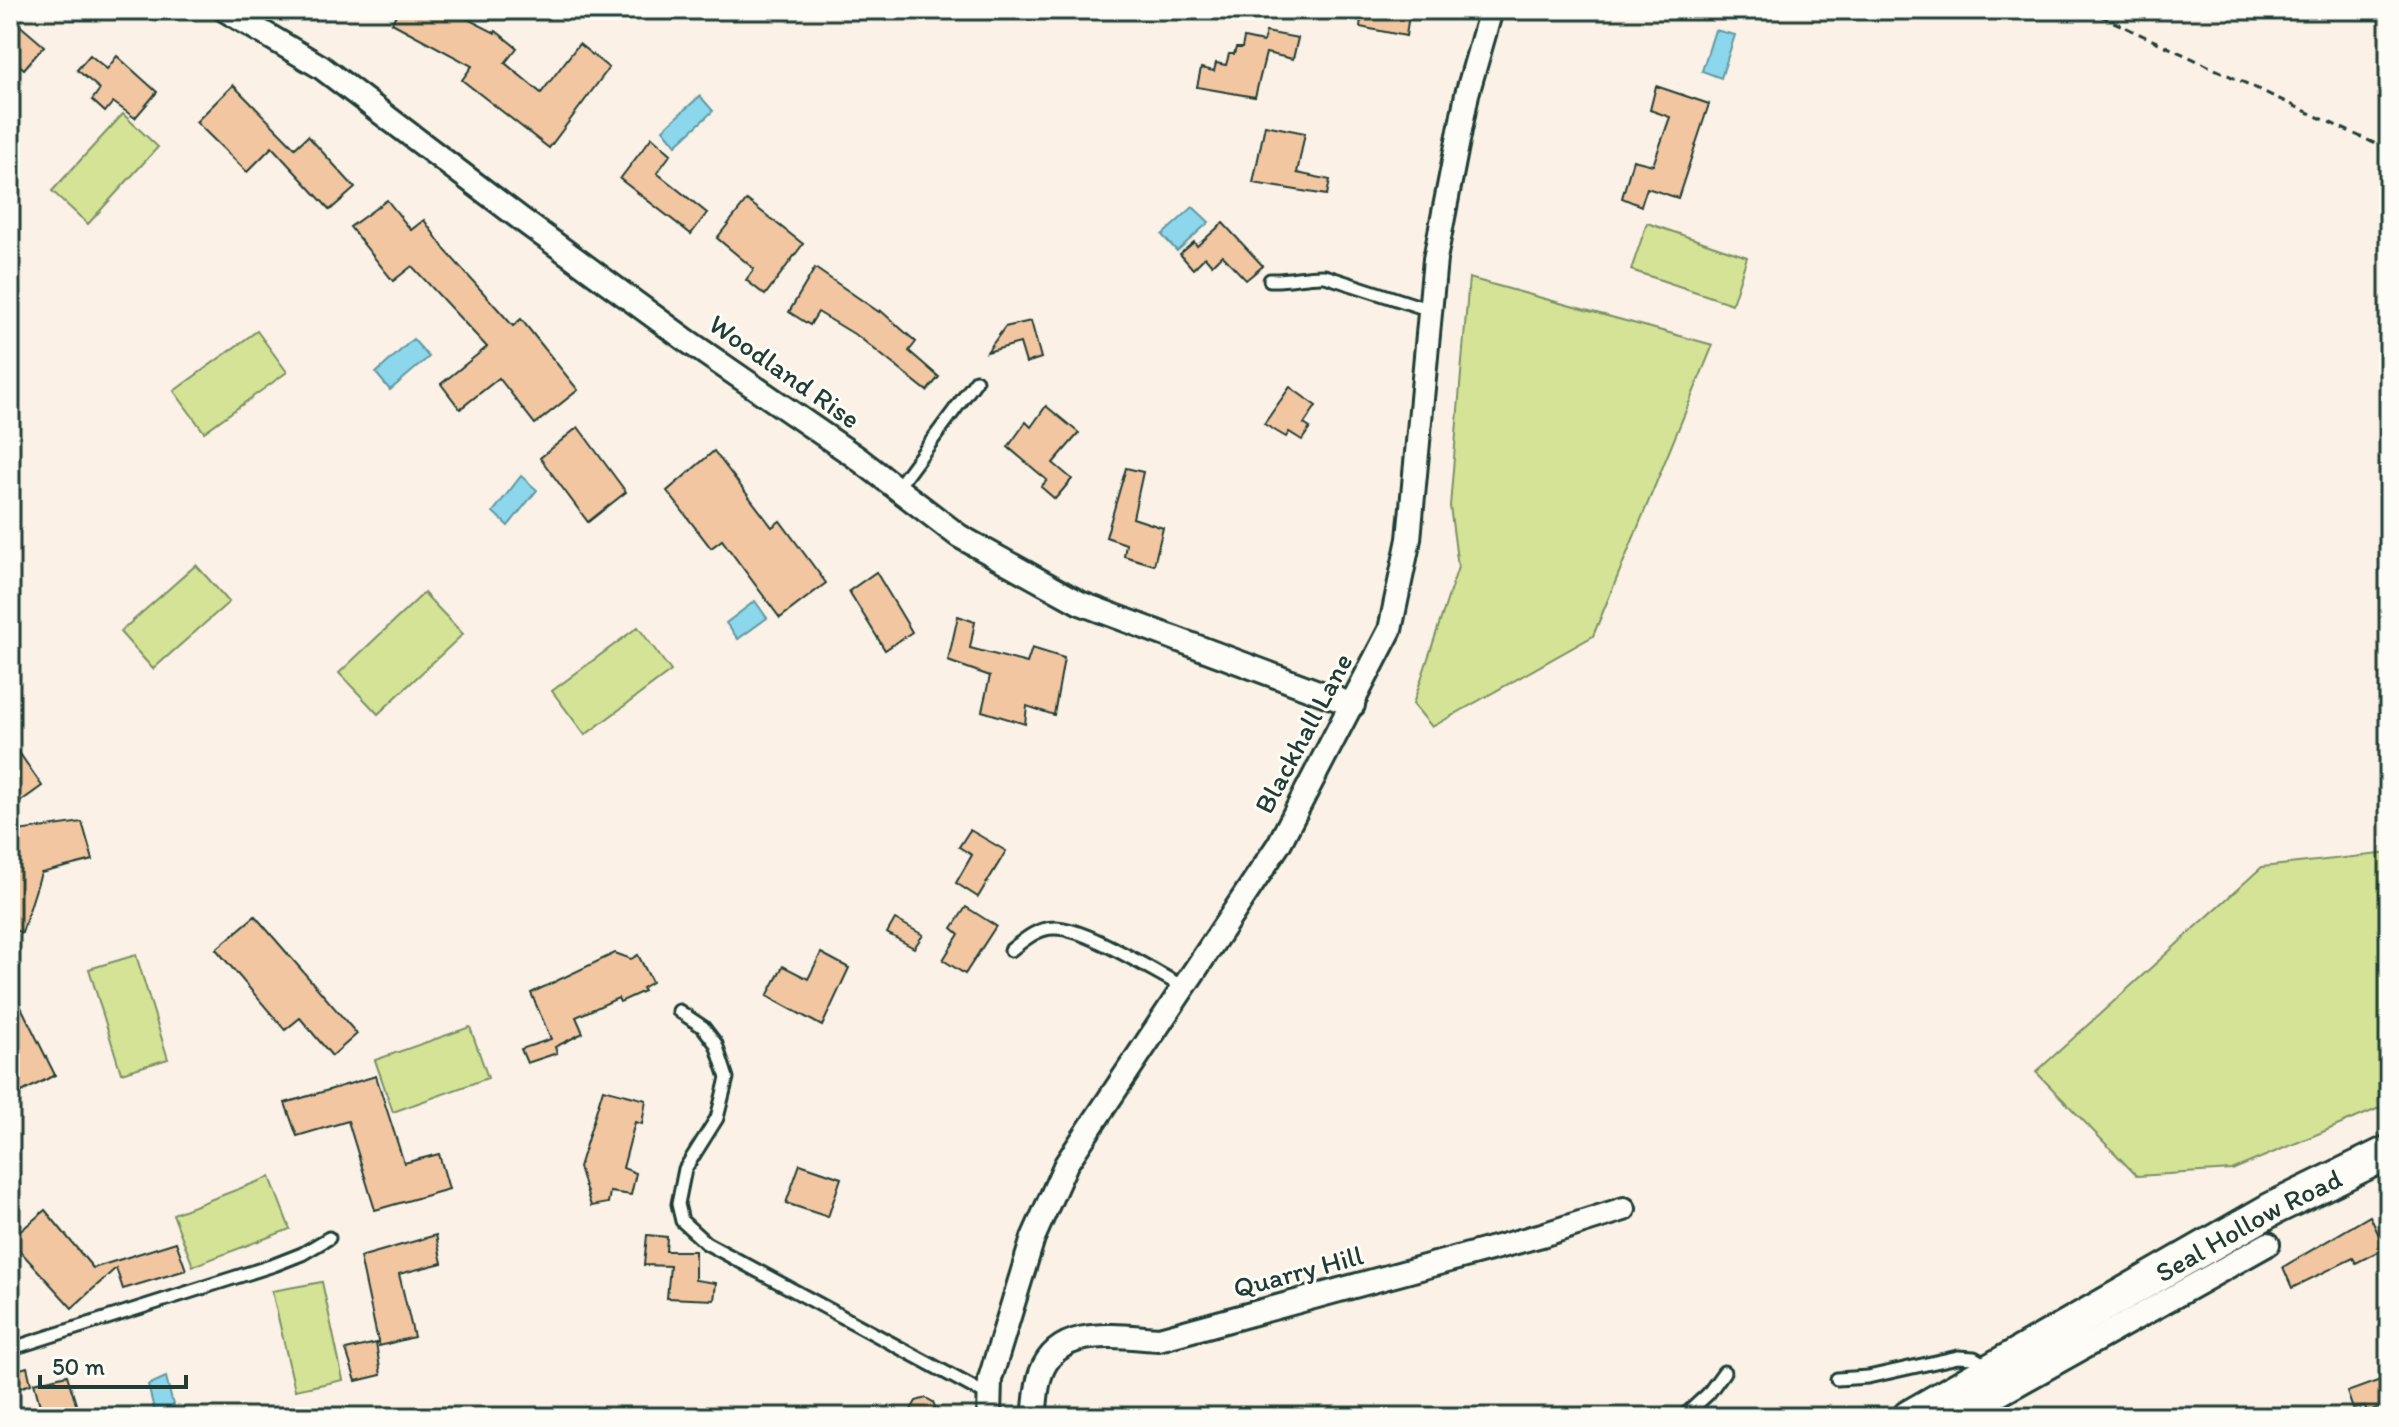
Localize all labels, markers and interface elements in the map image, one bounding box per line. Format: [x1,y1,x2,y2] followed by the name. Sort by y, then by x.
[703,306,867,436] street label: Woodland Rise
[1247,647,1359,819] street label: Blackhall Lane
[2149,1161,2347,1289] street label: Seal Hollow Road
[1229,1237,1367,1305] street label: Quarry Hill
[40,1339,186,1389] scale bar
[52,1352,105,1381] text: 50 m

